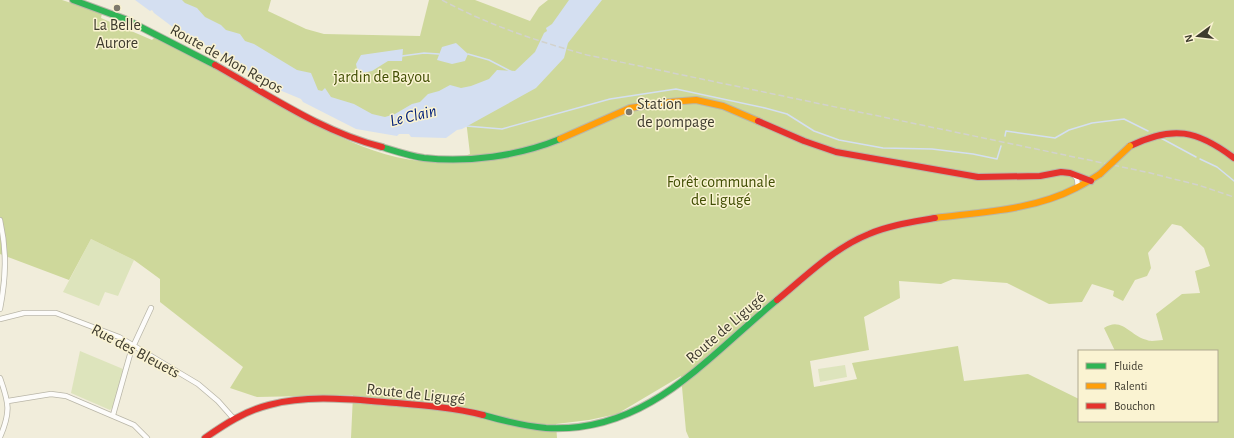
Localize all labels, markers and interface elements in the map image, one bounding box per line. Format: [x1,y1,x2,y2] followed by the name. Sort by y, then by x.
[112,3,122,13] marker: La Belle Aurore
[1178,16,1218,56] north arrow
[93,17,141,51] place label: La Belle Aurore
[168,21,286,96] street label: Route de Mon Repos
[1183,33,1195,44] text: N
[334,69,430,86] park label: jardin de Bayou
[637,96,715,130] place label: Station de pompage
[388,102,438,129] water label: Le Clain
[624,107,634,117] marker: Station de pompage
[667,174,775,208] park label: Forêt communale de Ligugé
[683,289,768,366] street label: Route de Ligugé
[89,321,182,381] street label: Rue des Bleuets
[1078,350,1218,422] legend
[1114,360,1143,372] text: Fluide
[1114,380,1147,392] text: Ralenti
[366,381,466,407] street label: Route de Ligugé
[1114,400,1155,412] text: Bouchon

